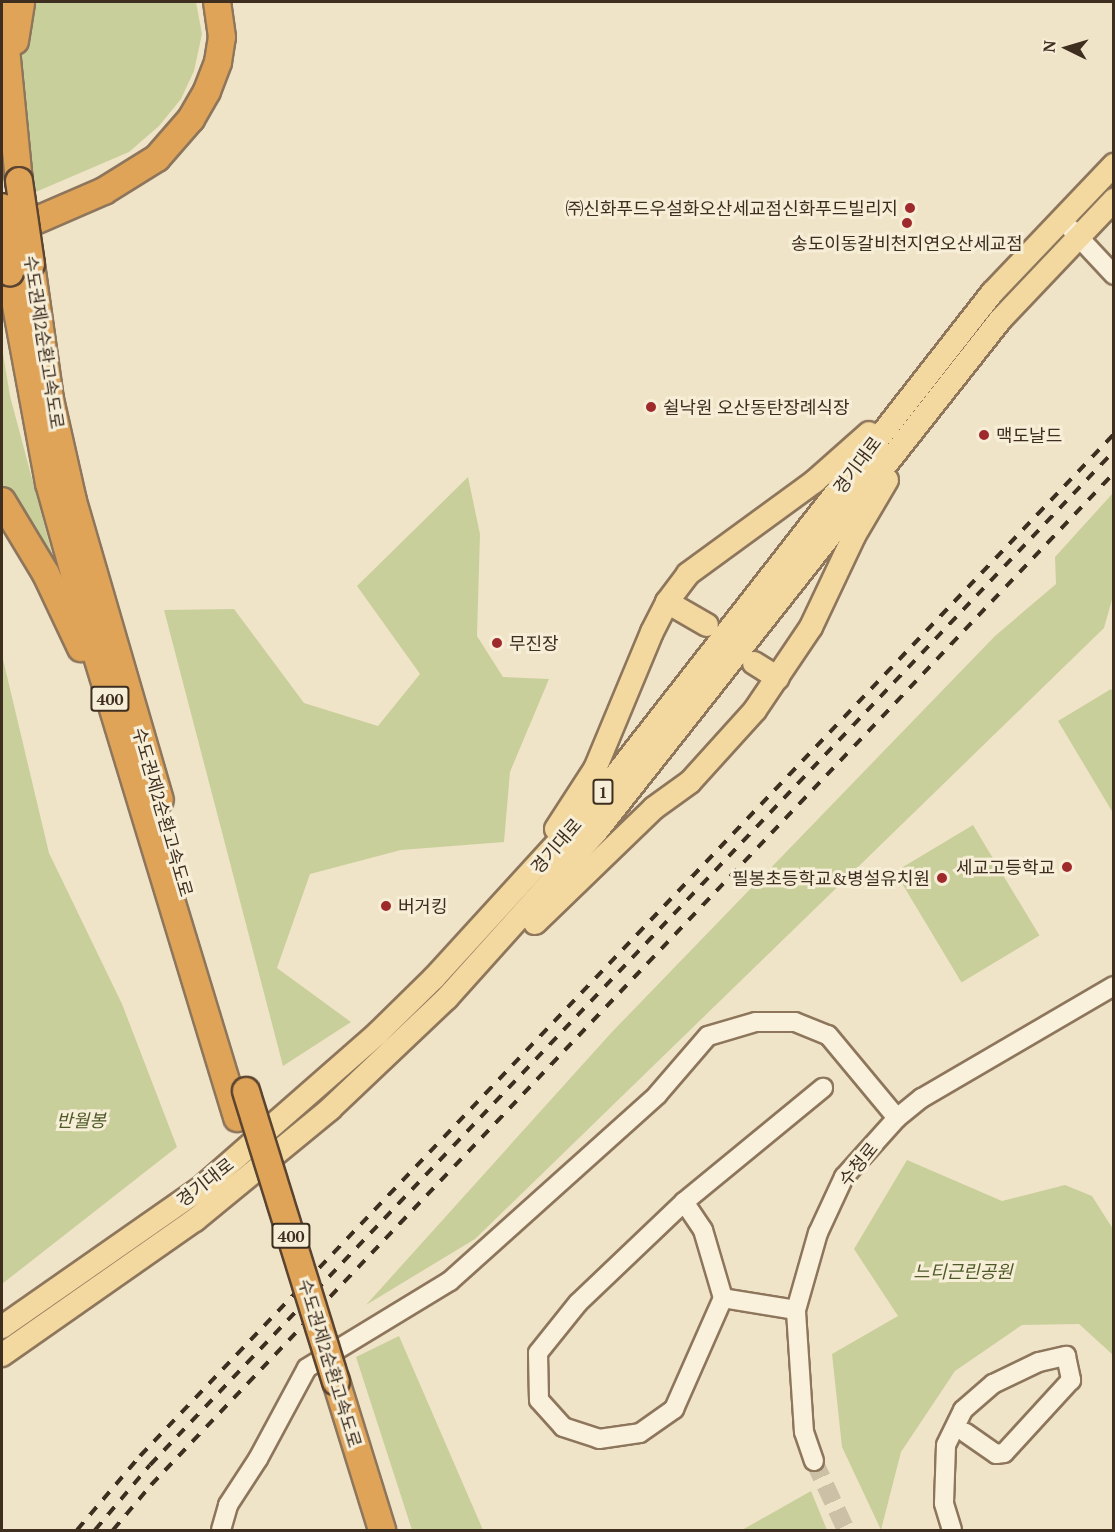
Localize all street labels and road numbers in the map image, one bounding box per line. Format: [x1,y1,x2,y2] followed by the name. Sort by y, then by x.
[20,254,68,430] street label: 수도권제2순환고속도로
[828,432,886,498] street label: 경기대로
[89,686,131,712] road number: 400
[128,725,198,899] street label: 수도권제2순환고속도로
[591,779,615,805] road number: 1
[526,814,586,878] street label: 경기대로
[834,1138,882,1190] street label: 수청로
[172,1153,238,1211] street label: 경기대로
[270,1223,312,1249] road number: 400
[294,1276,366,1450] street label: 수도권제2순환고속도로

